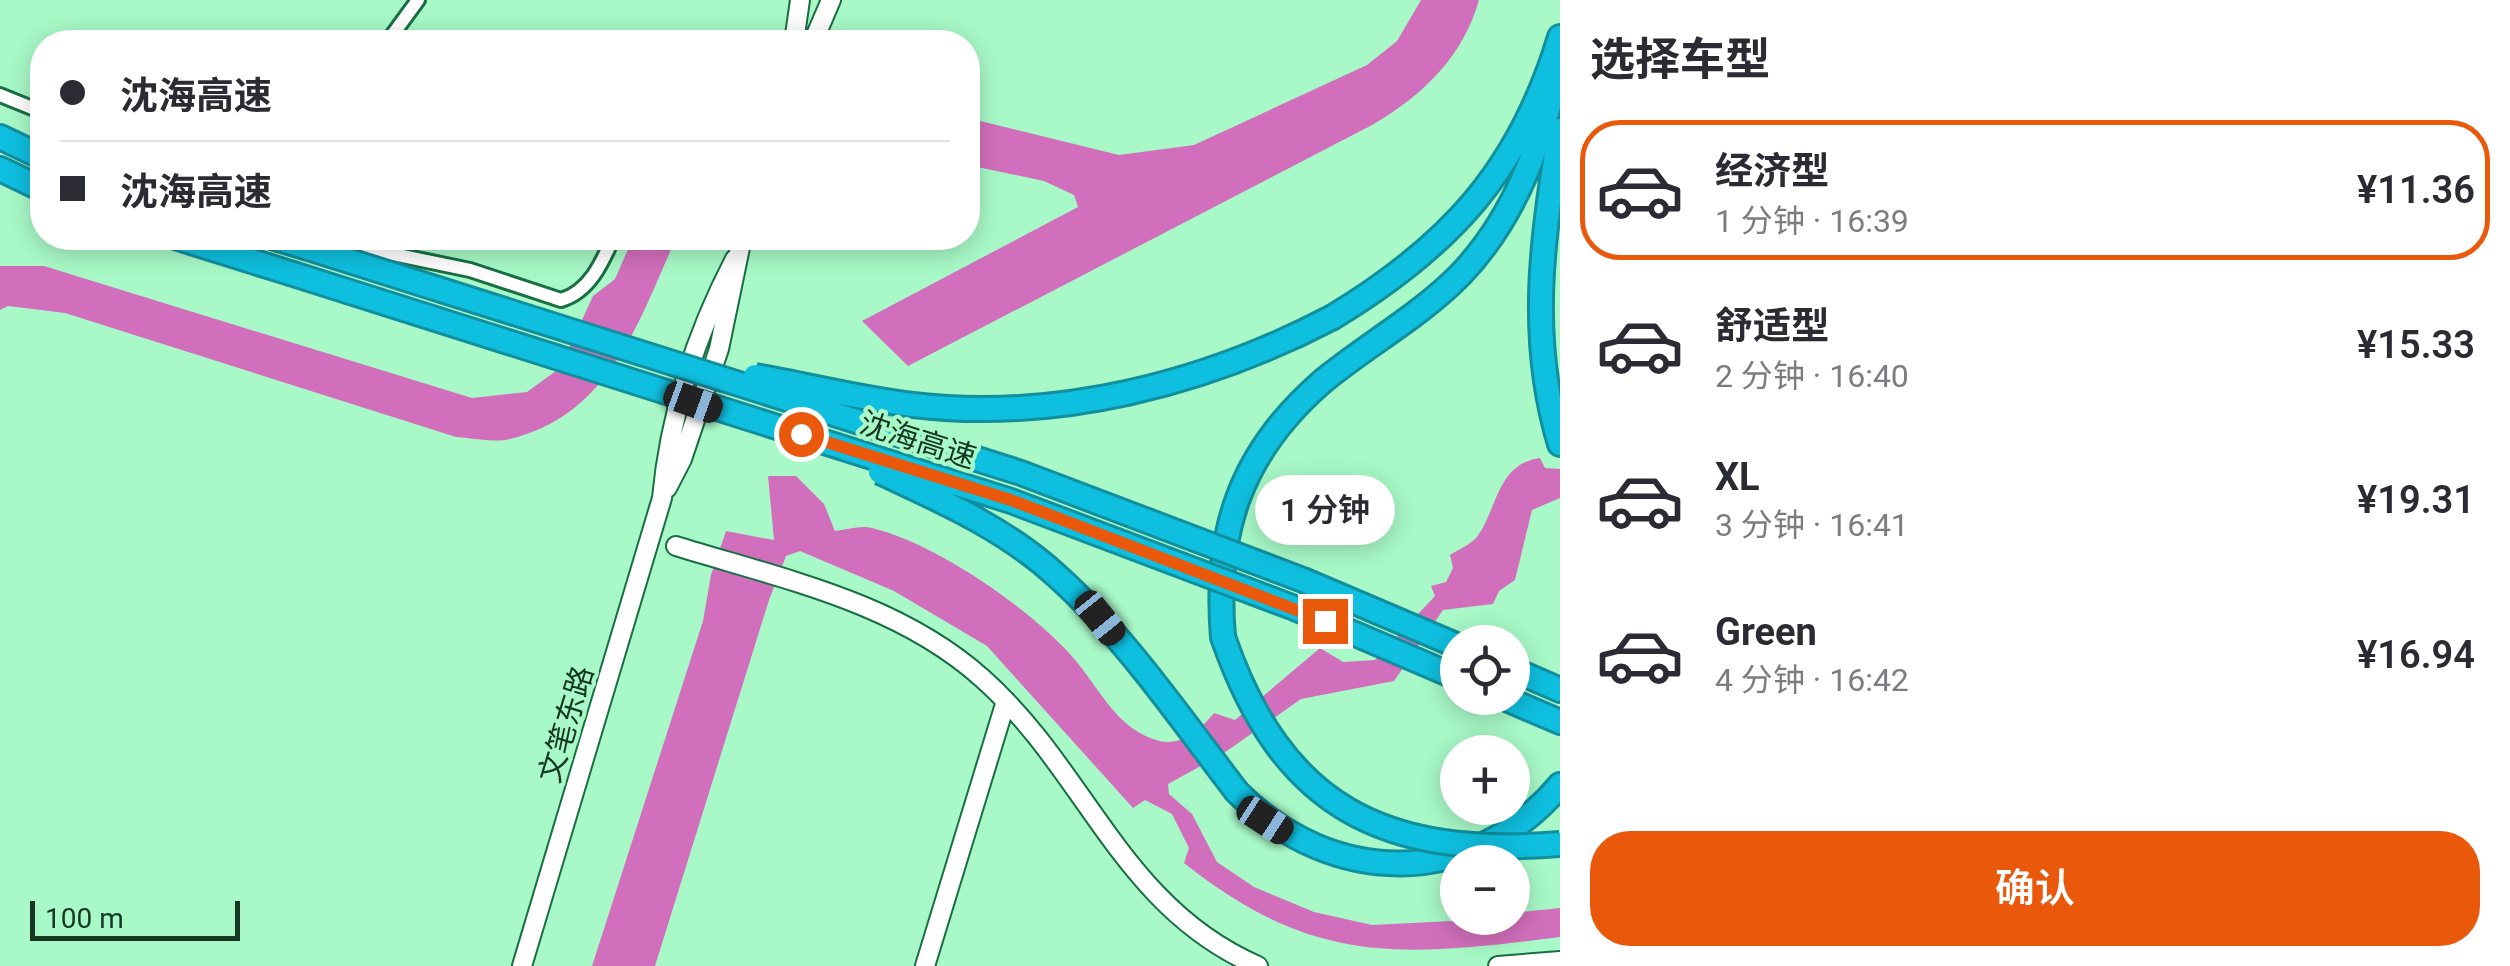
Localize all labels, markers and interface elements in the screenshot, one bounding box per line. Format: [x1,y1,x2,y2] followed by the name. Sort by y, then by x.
[1590,33,1770,86] text: 选择车型
[120,74,272,118] text: 沈海高速
[1595,145,1685,235] icon: car
[1715,149,1829,193] text: 经济型
[2357,168,2475,212] text: ¥11.36
[120,170,272,214] text: 沈海高速
[1715,202,1909,240] text: 1 分钟 · 16:39
[1595,300,1685,390] icon: car
[1715,304,1829,348] text: 舒适型
[2357,323,2475,367] text: ¥15.33
[1715,357,1909,395] text: 2 分钟 · 16:40
[660,378,726,426] car
[856,405,980,475] street label: 沈海高速
[779,412,824,457] route start
[1595,455,1685,545] icon: car
[1715,455,1760,499] text: XL
[1255,476,1395,546] callout: 1 分钟
[2357,478,2475,522] text: ¥19.31
[1280,491,1370,529] text: 1 分钟
[1715,506,1909,544] text: 3 分钟 · 16:41
[1069,585,1131,651] car
[1303,599,1348,644] route end
[1595,610,1685,700] icon: car
[1715,610,1817,654] text: Green
[1440,625,1530,935] map controls
[1440,625,1530,715] button: locate
[2357,633,2475,677] text: ¥16.94
[1715,661,1909,699] text: 4 分钟 · 16:42
[532,662,600,786] street label: 文笔东路
[1440,735,1530,825] button: +
[1232,791,1298,849] car
[1590,831,2480,946] button: 确认
[1440,845,1530,935] button: −
[30,896,240,940] scale bar
[45,902,124,935] text: 100 m

